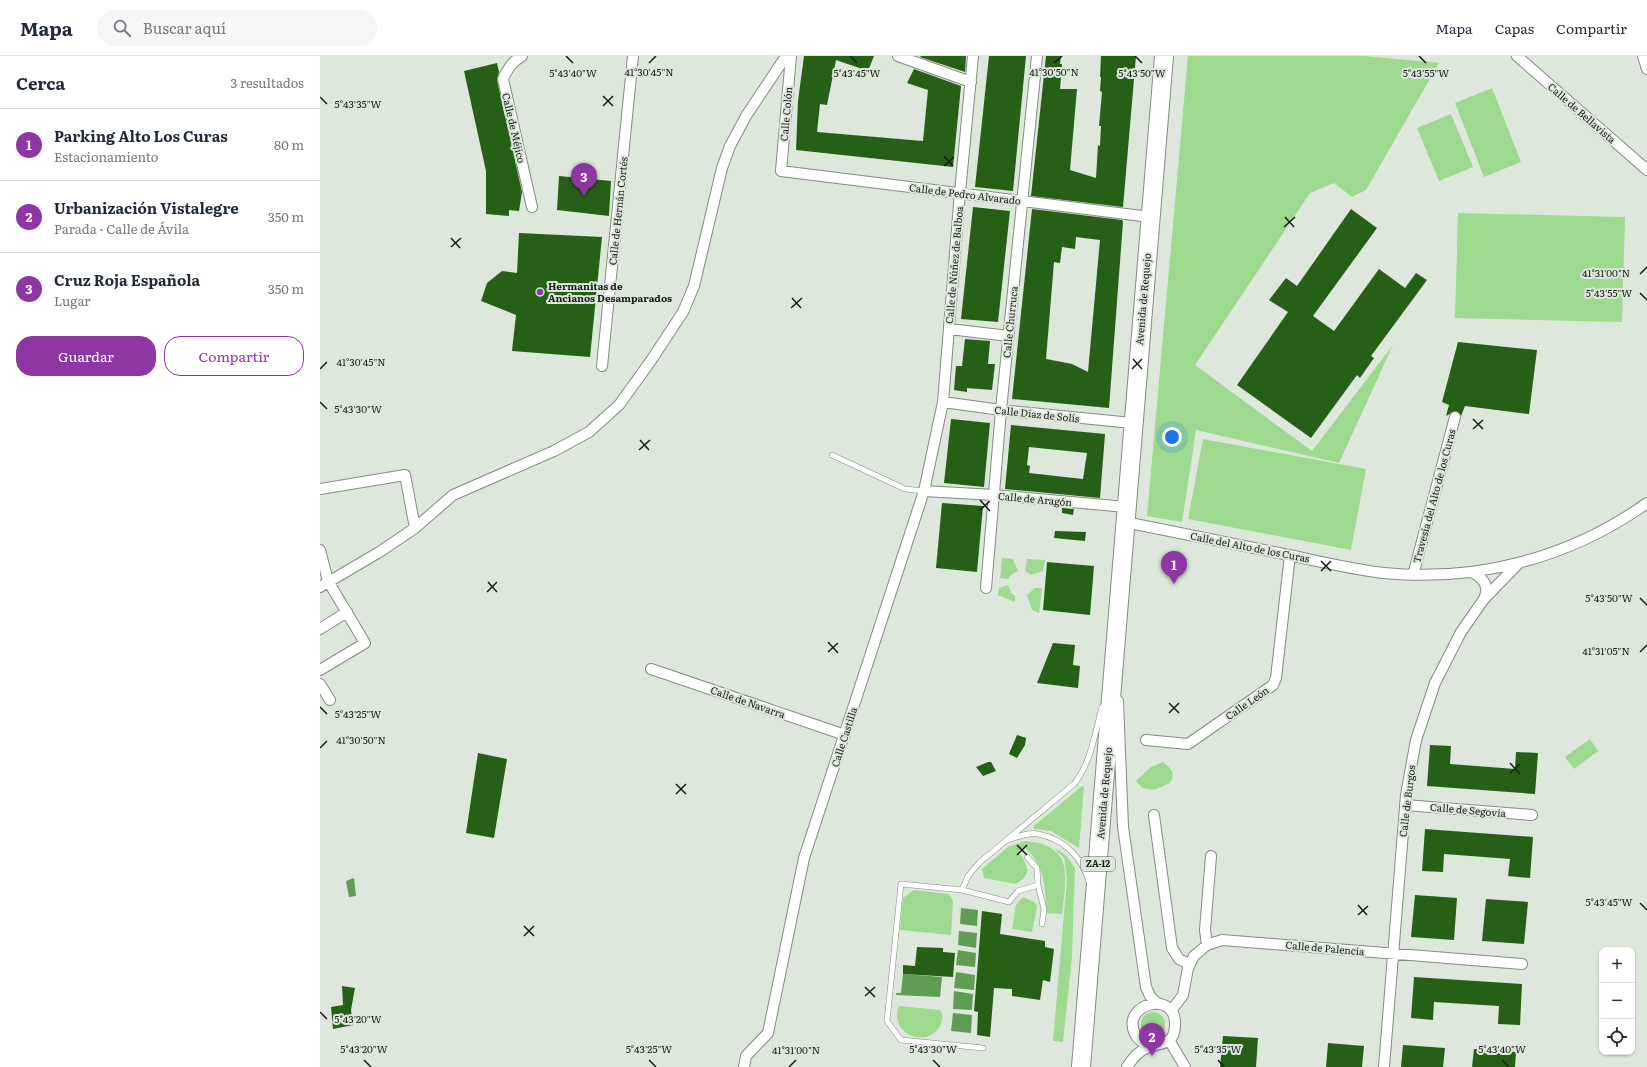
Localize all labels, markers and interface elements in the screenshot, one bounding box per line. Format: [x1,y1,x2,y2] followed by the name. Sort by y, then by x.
[97,10,377,46] search box
[20,14,73,42] text: Mapa
[143,16,226,39] text: Buscar aquí
[111,17,133,39] icon: search
[1435,18,1473,38] text: Mapa
[1495,18,1534,38] text: Capas
[1556,18,1627,38] text: Compartir
[624,64,674,79] text: 41°30'45"N
[1029,64,1079,79] text: 41°30'50"N
[549,65,597,80] text: 5°43'40"W
[833,65,881,80] text: 5°43'45"W
[1118,65,1166,80] text: 5°43'50"W
[1403,65,1449,80] text: 5°43'55"W
[16,70,65,95] text: Cerca
[230,73,304,92] text: 3 resultados
[1545,79,1620,147] street label: Calle de Bellavista
[776,86,795,142] street label: Calle Colón
[499,91,530,165] street label: Calle de Méjico
[335,96,382,111] text: 5°43'35"W
[54,124,228,147] text: Parking Alto Los Curas
[26,135,32,154] text: 1
[274,135,304,154] text: 80 m
[54,147,158,166] text: Estacionamiento
[604,156,631,266] street label: Calle de Hernán Cortés
[571,163,597,196] pin: 3
[908,179,1022,208] street label: Calle de Pedro Alvarado
[54,196,239,219] text: Urbanización Vistalegre
[941,205,966,324] street label: Calle de Núñez de Balboa
[26,207,32,226] text: 2
[268,207,304,226] text: 350 m
[54,219,189,238] text: Parada · Calle de Ávila
[1131,252,1154,346] street label: Avenida de Requejo
[1582,265,1630,280] text: 41°31'00"N
[54,268,200,291] text: Cruz Roja Española
[548,278,672,305] place label: Hermanitas de Ancianos Desamparados
[25,279,33,298] text: 3
[268,279,304,298] text: 350 m
[998,285,1021,358] street label: Calle Churruca
[1586,285,1632,300] text: 5°43'55"W
[535,287,545,297] marker: Hermanitas de Ancianos Desamparados
[54,291,90,310] text: Lugar
[16,336,156,376] button: Guardar
[164,336,304,376] button: Compartir
[336,354,386,369] text: 41°30'45"N
[334,401,382,416] text: 5°43'30"W
[994,402,1081,425] street label: Calle Díaz de Solís
[1162,427,1182,447] your location
[1408,427,1459,564] street label: Travesía del Alto de los Curas
[997,488,1073,509] street label: Calle de Aragón
[1189,528,1312,566] street label: Calle del Alto de los Curas
[1161,551,1187,584] pin: 1
[1585,590,1633,605] text: 5°43'50"W
[1582,643,1630,658] text: 41°31'05"N
[709,682,788,722] street label: Calle de Navarra
[1222,682,1272,723] street label: Calle León
[827,704,860,769] street label: Calle Castilla
[335,706,381,721] text: 5°43'25"W
[336,732,386,747] text: 41°30'50"N
[1092,746,1115,840] street label: Avenida de Requejo
[1395,764,1418,838] street label: Calle de Burgos
[1429,799,1507,820] street label: Calle de Segovia
[1081,857,1115,871] road number: ZA-12
[1585,894,1633,909] text: 5°43'45"W
[1285,937,1366,958] street label: Calle de Palencia
[1599,947,1635,1055] map controls
[1599,947,1635,983] button: +
[1599,983,1635,1019] button: −
[334,1011,382,1026] text: 5°43'20"W
[1599,1019,1635,1055] button: locate
[1139,1023,1165,1056] pin: 2
[340,1041,388,1056] text: 5°43'20"W
[626,1041,672,1056] text: 5°43'25"W
[909,1041,957,1056] text: 5°43'30"W
[1195,1041,1242,1056] text: 5°43'35"W
[1478,1041,1526,1056] text: 5°43'40"W
[772,1042,820,1057] text: 41°31'00"N

